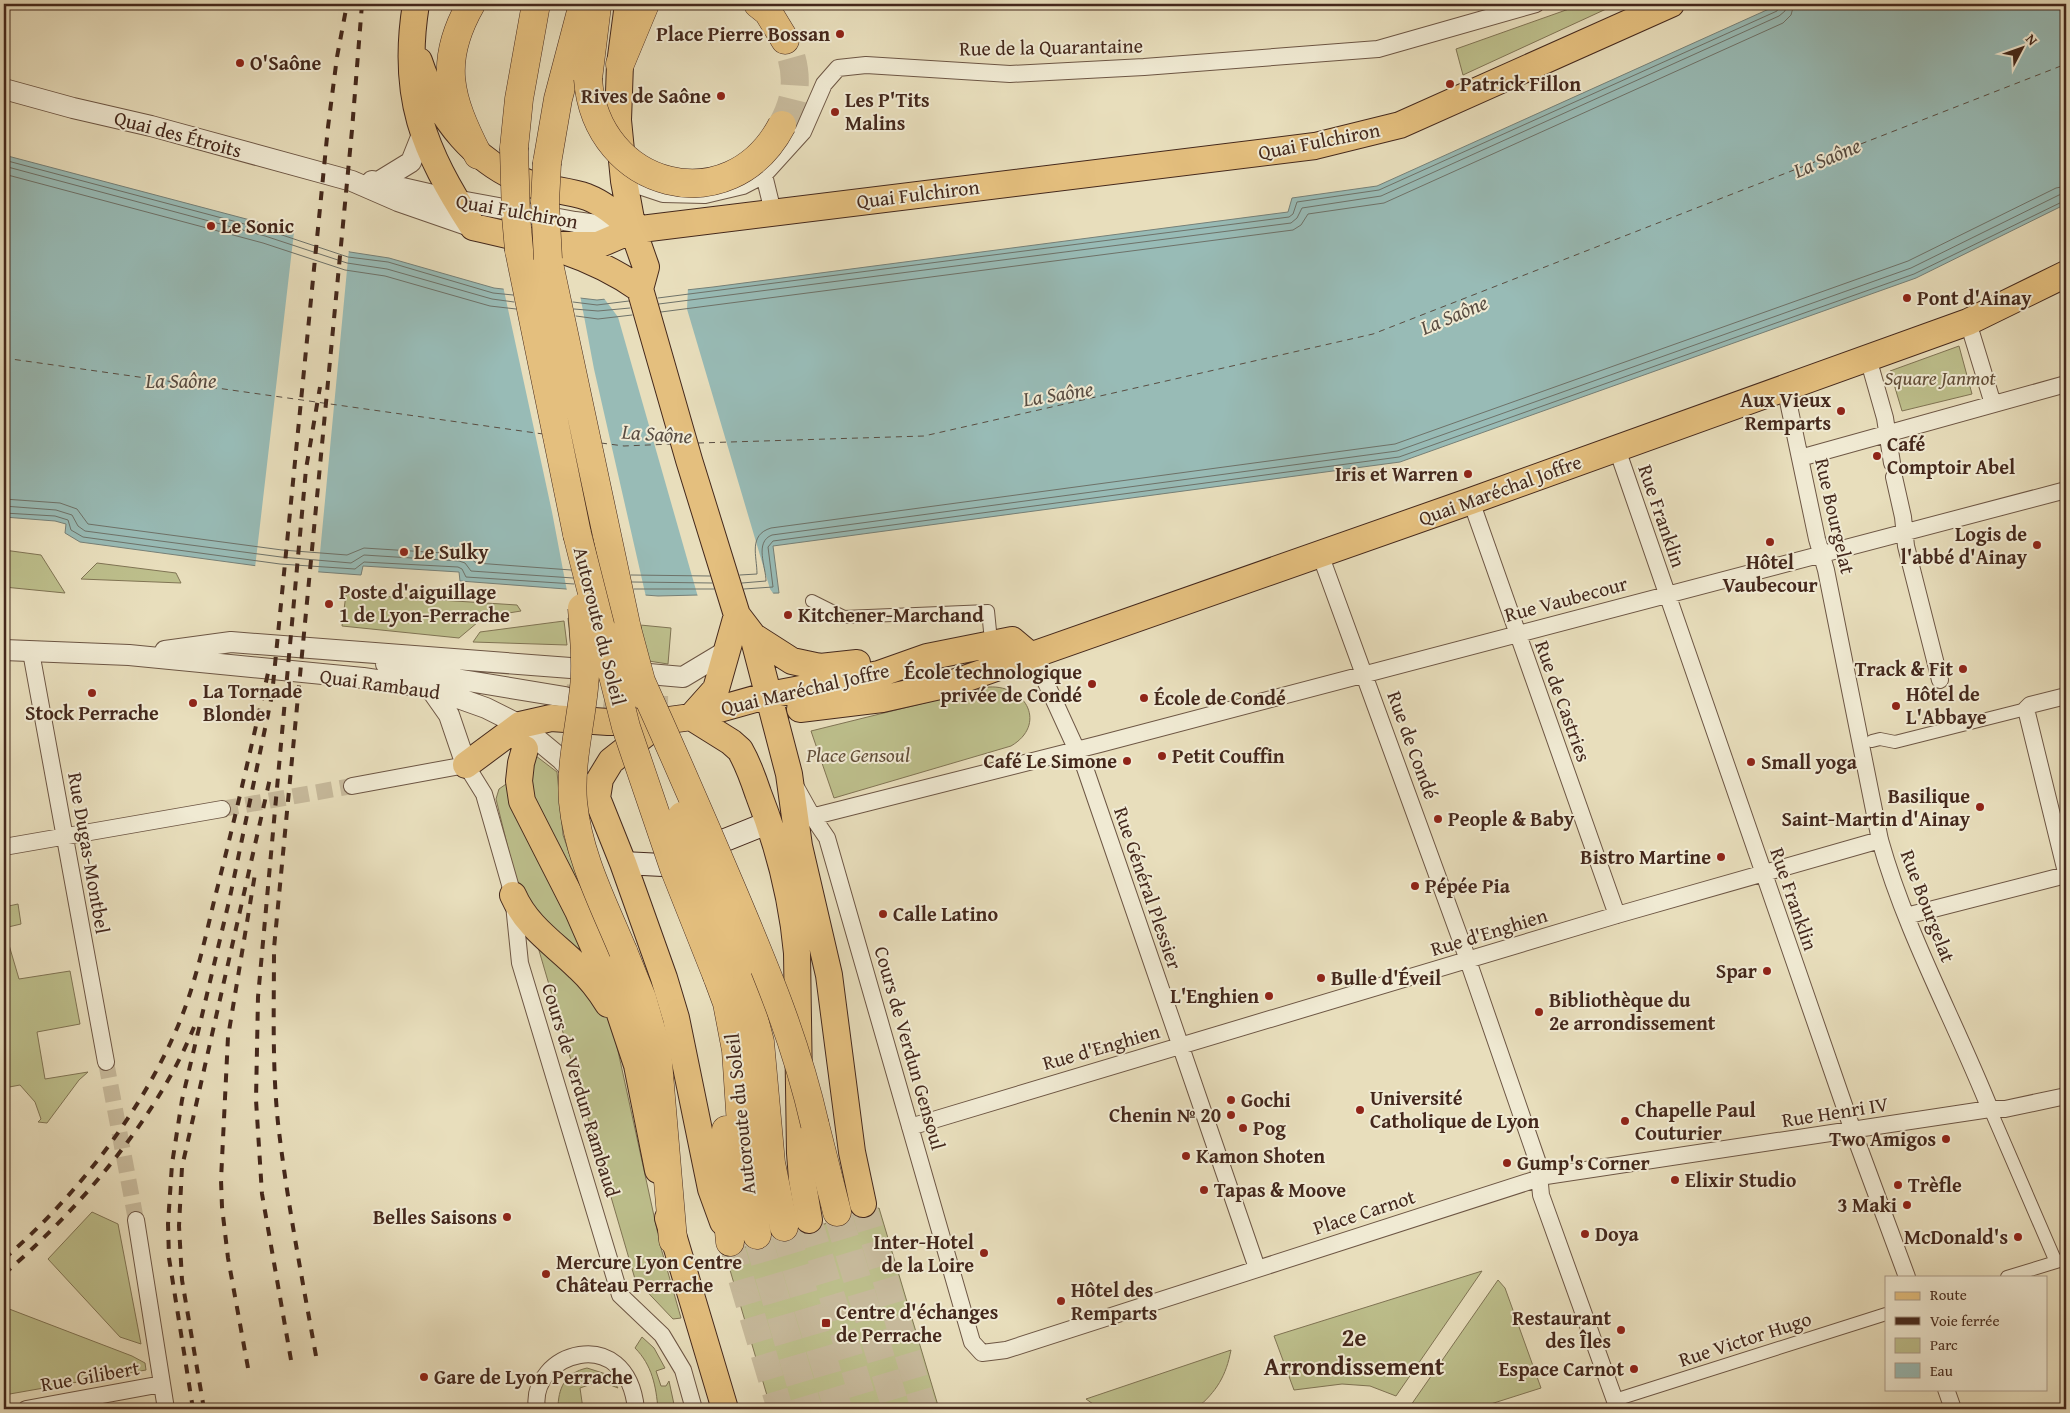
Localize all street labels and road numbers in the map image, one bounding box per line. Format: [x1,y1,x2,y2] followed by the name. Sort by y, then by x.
[959,30,1143,63] street label: Rue de la Quarantaine
[111,103,245,164] street label: Quai des Étroits
[1256,115,1382,167] street label: Quai Fulchiron
[855,172,981,215] street label: Quai Fulchiron
[454,186,580,236] street label: Quai Fulchiron
[1414,447,1586,533] street label: Quai Maréchal Joffre
[1808,455,1863,577] street label: Rue Bourgelat
[1631,460,1694,571] street label: Rue Franklin
[567,544,634,708] street label: Autoroute du Soleil
[1501,568,1631,629] street label: Rue Vaubecour
[1528,636,1599,766] street label: Rue de Castries
[718,655,892,722] street label: Quai Maréchal Joffre
[318,661,442,706] street label: Quai Rambaud
[1381,687,1446,803] street label: Rue de Condé
[61,770,118,936] street label: Rue Dugas-Montbel
[1107,803,1190,973] street label: Rue Général Plessier
[1763,843,1826,954] street label: Rue Franklin
[1894,845,1963,966] street label: Rue Bourgelat
[1427,900,1551,963] street label: Rue d'Enghien
[868,943,954,1153] street label: Cours de Verdun Gensoul
[535,979,628,1201] street label: Cours de Verdun Rambaud
[1039,1016,1163,1077] street label: Rue d'Enghien
[717,1032,762,1196] street label: Autoroute du Soleil
[1780,1089,1890,1134] street label: Rue Henri IV
[1309,1181,1419,1242] street label: Place Carnot
[1675,1303,1815,1374] street label: Rue Victor Hugo
[38,1353,142,1398] street label: Rue Gilibert

